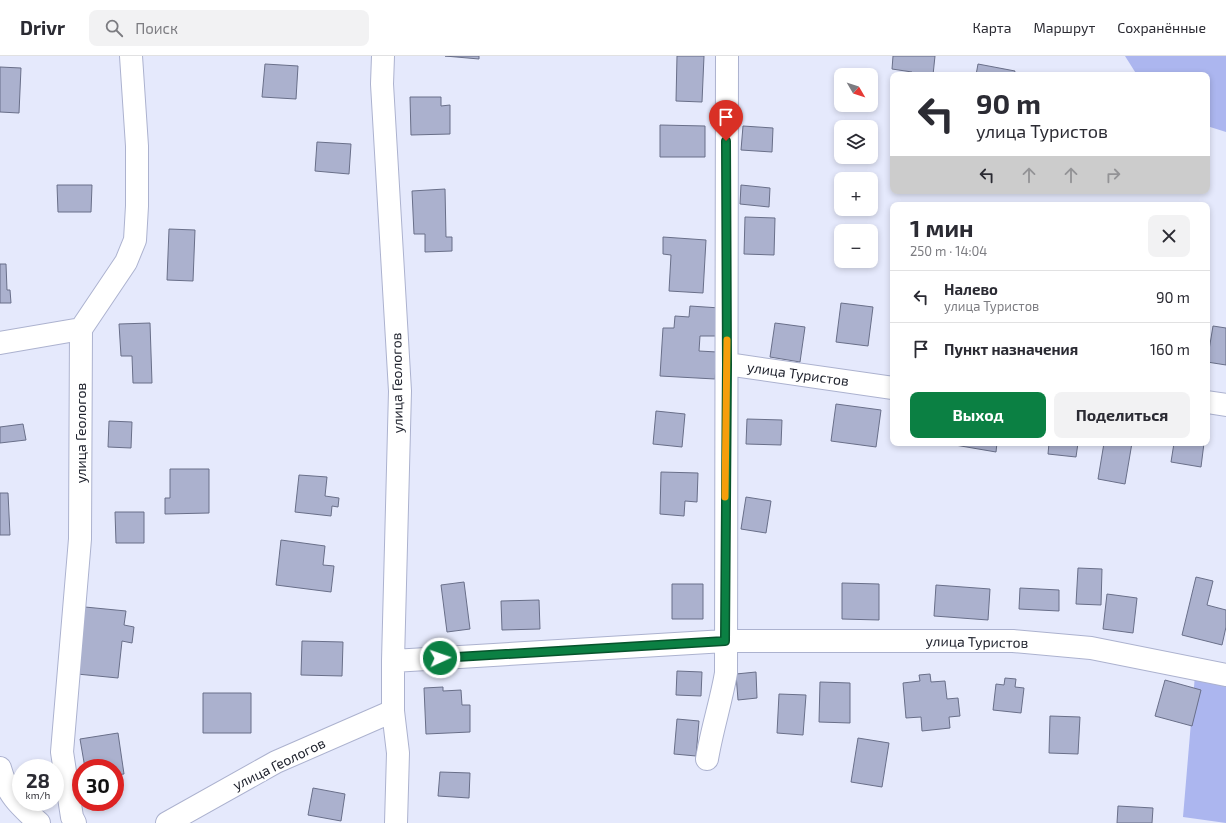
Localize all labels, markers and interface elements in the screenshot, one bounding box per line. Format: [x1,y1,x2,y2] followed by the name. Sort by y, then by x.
[89,10,369,46] search box
[20,16,65,39] text: Drivr
[103,17,125,39] icon: search
[135,19,178,37] text: Поиск
[973,19,1011,36] text: Карта
[1033,19,1095,36] text: Маршрут
[1117,19,1206,36] text: Сохранённые
[834,68,878,112] north arrow
[834,68,878,268] map controls
[976,86,1041,120] text: 90 m
[910,88,962,140] icon: left
[709,100,743,141] pin
[715,106,737,128] icon: arrive
[834,120,878,164] button: layers
[976,120,1108,142] text: улица Туристов
[976,164,998,186] icon: left
[1018,164,1040,186] icon: ahead
[1060,164,1082,186] icon: ahead
[1102,164,1124,186] icon: right
[834,172,878,216] button: +
[910,213,974,242] text: 1 мин
[1148,215,1190,257] button: close
[834,224,878,268] button: −
[910,243,987,259] text: 250 m · 14:04
[944,280,998,298] text: Налево
[910,286,932,308] icon: left
[1156,288,1190,306] text: 90 m
[944,298,1039,314] text: улица Туристов
[387,333,406,433] street label: улица Геологов
[910,338,932,360] icon: arrive
[944,340,1078,358] text: Пункт назначения
[1150,340,1190,358] text: 160 m
[746,358,850,389] street label: улица Туристов
[72,383,89,483] street label: улица Геологов
[910,392,1046,438] button: Выход
[1054,392,1190,438] button: Поделиться
[926,632,1028,651] street label: улица Туристов
[419,637,461,679] position arrow
[230,734,328,793] street label: улица Геологов
[72,759,124,811] speed limit sign: 30
[26,768,50,792] text: 28
[26,789,50,801] text: km/h

